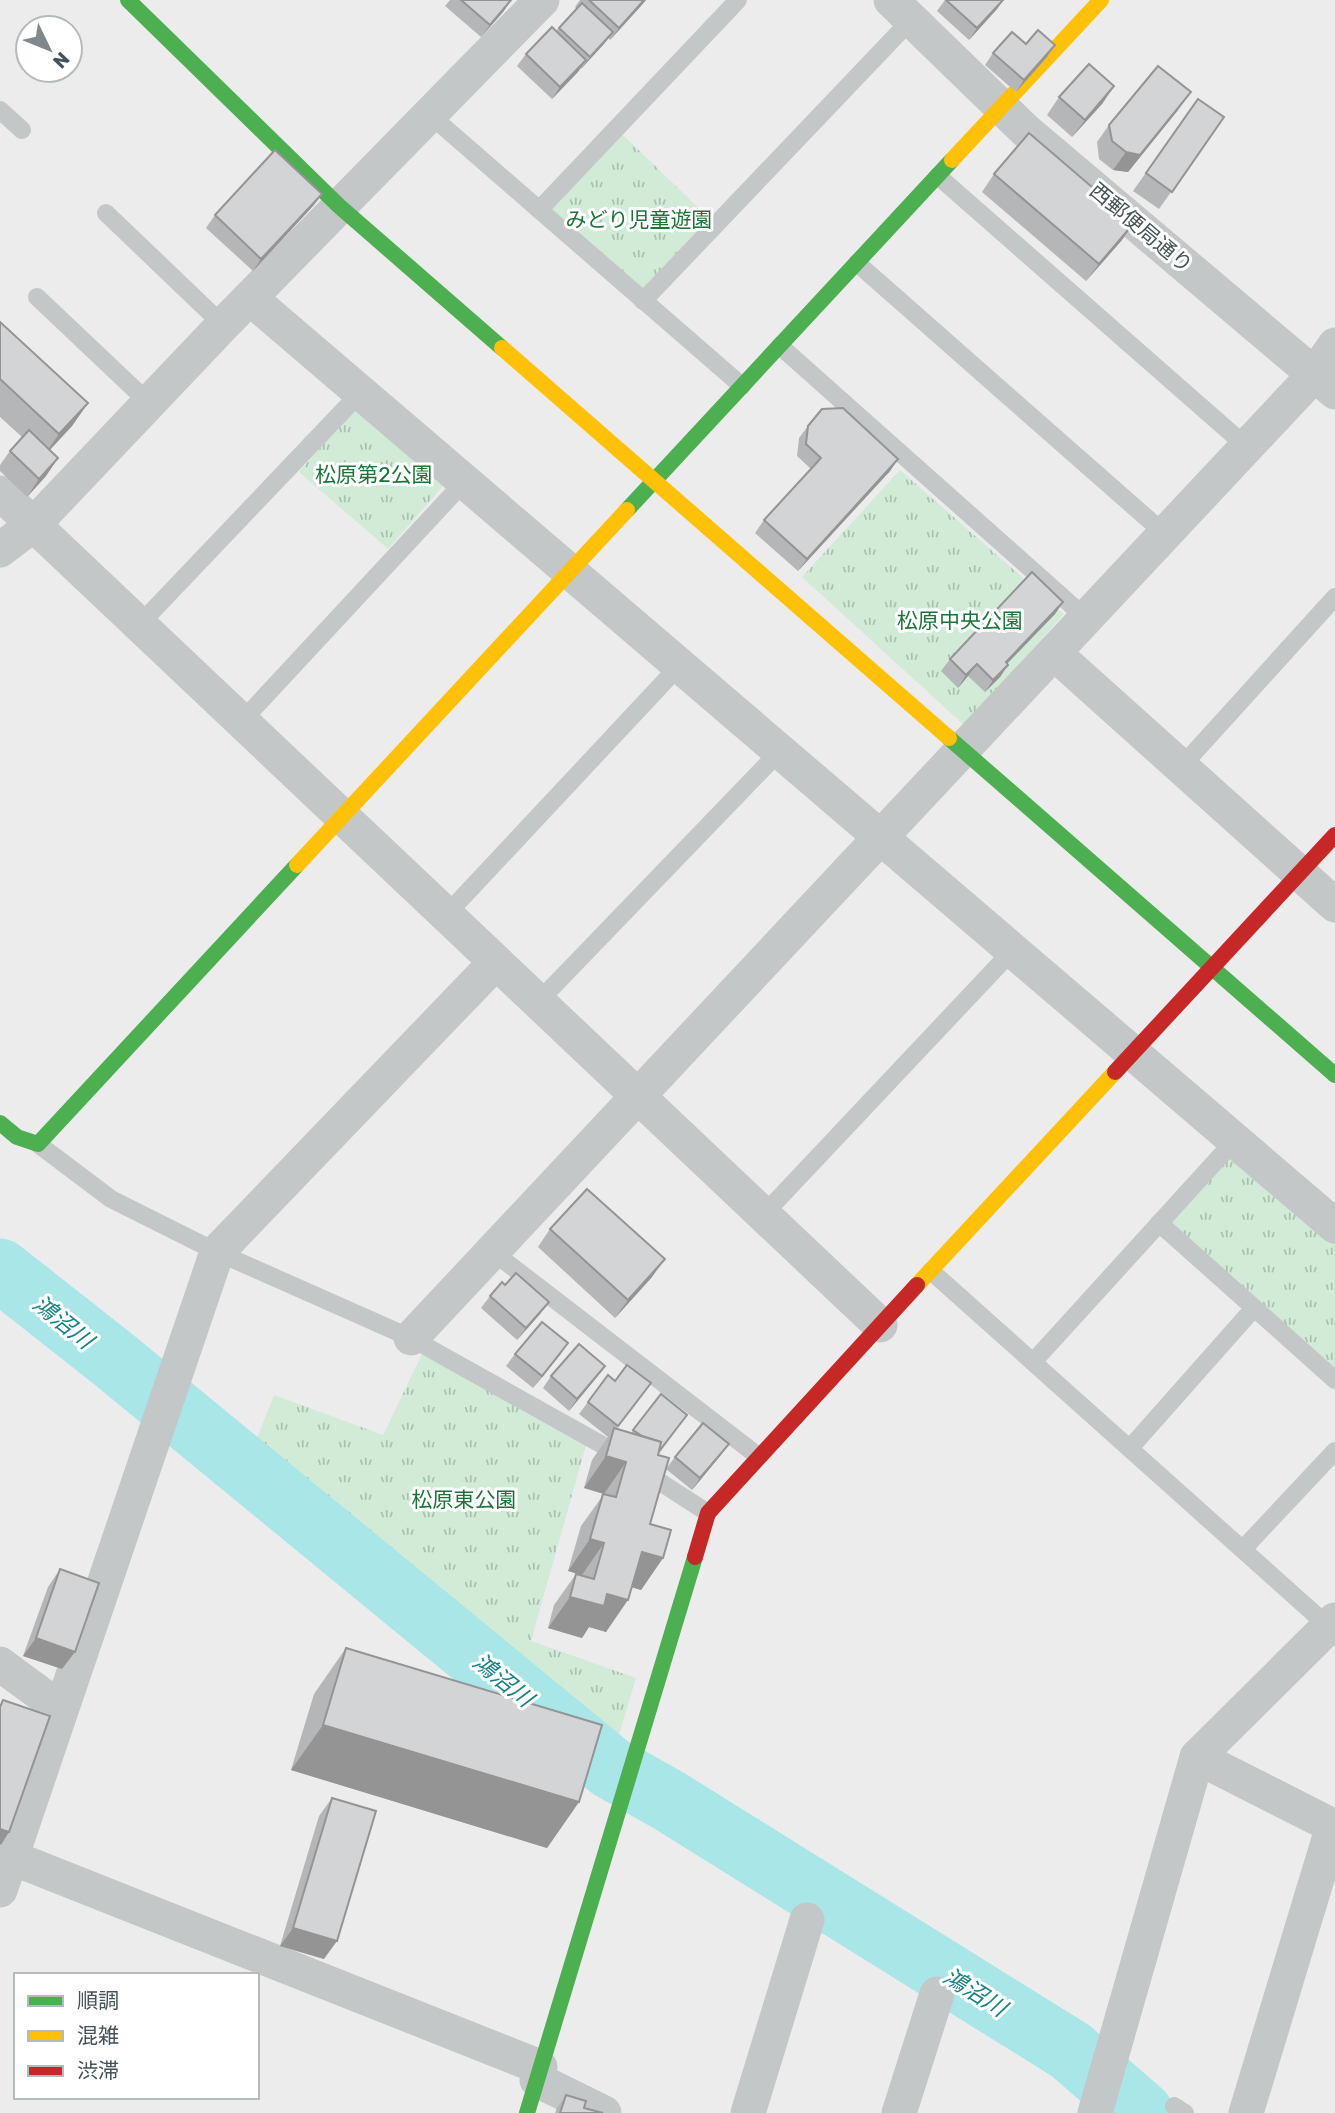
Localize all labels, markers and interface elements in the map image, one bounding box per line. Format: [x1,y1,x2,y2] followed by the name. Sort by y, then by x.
[14,14,84,84] north arrow
[48,47,74,73] text: N
[1085,178,1198,278] street label: 西郵便局通り
[566,207,713,232] park label: みどり児童遊園
[315,462,433,487] park label: 松原第2公園
[897,608,1023,633] park label: 松原中央公園
[27,1289,101,1356] water label: 鴻沼川
[412,1487,517,1512] park label: 松原東公園
[467,1647,541,1714] water label: 鴻沼川
[938,1962,1014,2024] water label: 鴻沼川
[14,1973,259,2099] legend
[77,1988,119,2013] text: 順調
[77,2023,119,2048] text: 混雑
[77,2058,119,2083] text: 渋滞

